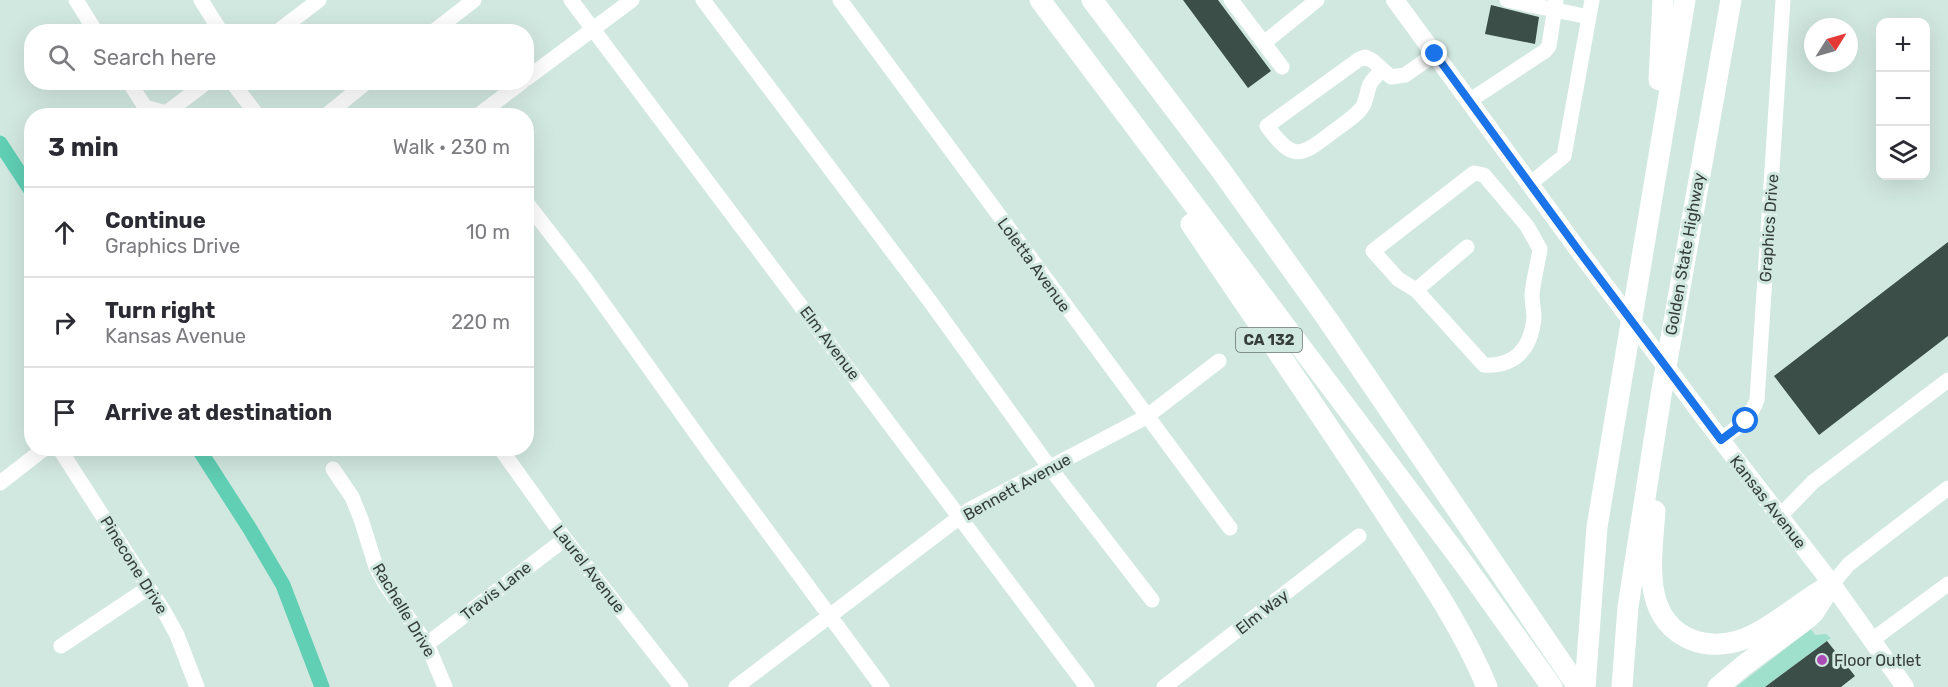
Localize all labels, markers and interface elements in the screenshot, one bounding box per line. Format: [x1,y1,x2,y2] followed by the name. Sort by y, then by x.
[1804,18,1858,72] north arrow
[1876,18,1930,180] map controls
[1876,18,1930,72] button: +
[24,24,534,90] search box
[1421,40,1447,66] route end
[45,41,78,74] icon: search
[93,44,216,71] text: Search here
[1876,72,1930,126] button: −
[1876,126,1930,180] button: layers
[48,132,119,163] text: 3 min
[393,135,510,159] text: Walk · 230 m
[1661,171,1709,337] street label: Golden State Highway
[1756,173,1782,283] street label: Graphics Drive
[105,207,206,234] text: Continue
[993,214,1075,316] street label: Loletta Avenue
[48,216,81,249] icon: ahead
[466,220,510,244] text: 10 m
[105,234,240,258] text: Graphics Drive
[105,297,215,324] text: Turn right
[796,302,864,384] street label: Elm Avenue
[48,306,81,339] icon: right
[451,310,510,334] text: 220 m
[105,324,246,348] text: Kansas Avenue
[1236,328,1302,352] road number: CA 132
[48,396,81,429] icon: arrive
[105,399,332,426] text: Arrive at destination
[1732,407,1758,433] route start
[960,450,1074,524] street label: Bennett Avenue
[1726,452,1810,552] street label: Kansas Avenue
[96,513,172,618] street label: Pinecone Drive
[549,521,629,617] street label: Laurel Avenue
[457,558,535,624] street label: Travis Lane
[369,560,439,660] street label: Rachelle Drive
[1232,586,1292,638] street label: Elm Way
[1834,651,1921,670] place label: Floor Outlet
[1815,653,1829,667] marker: Floor Outlet

